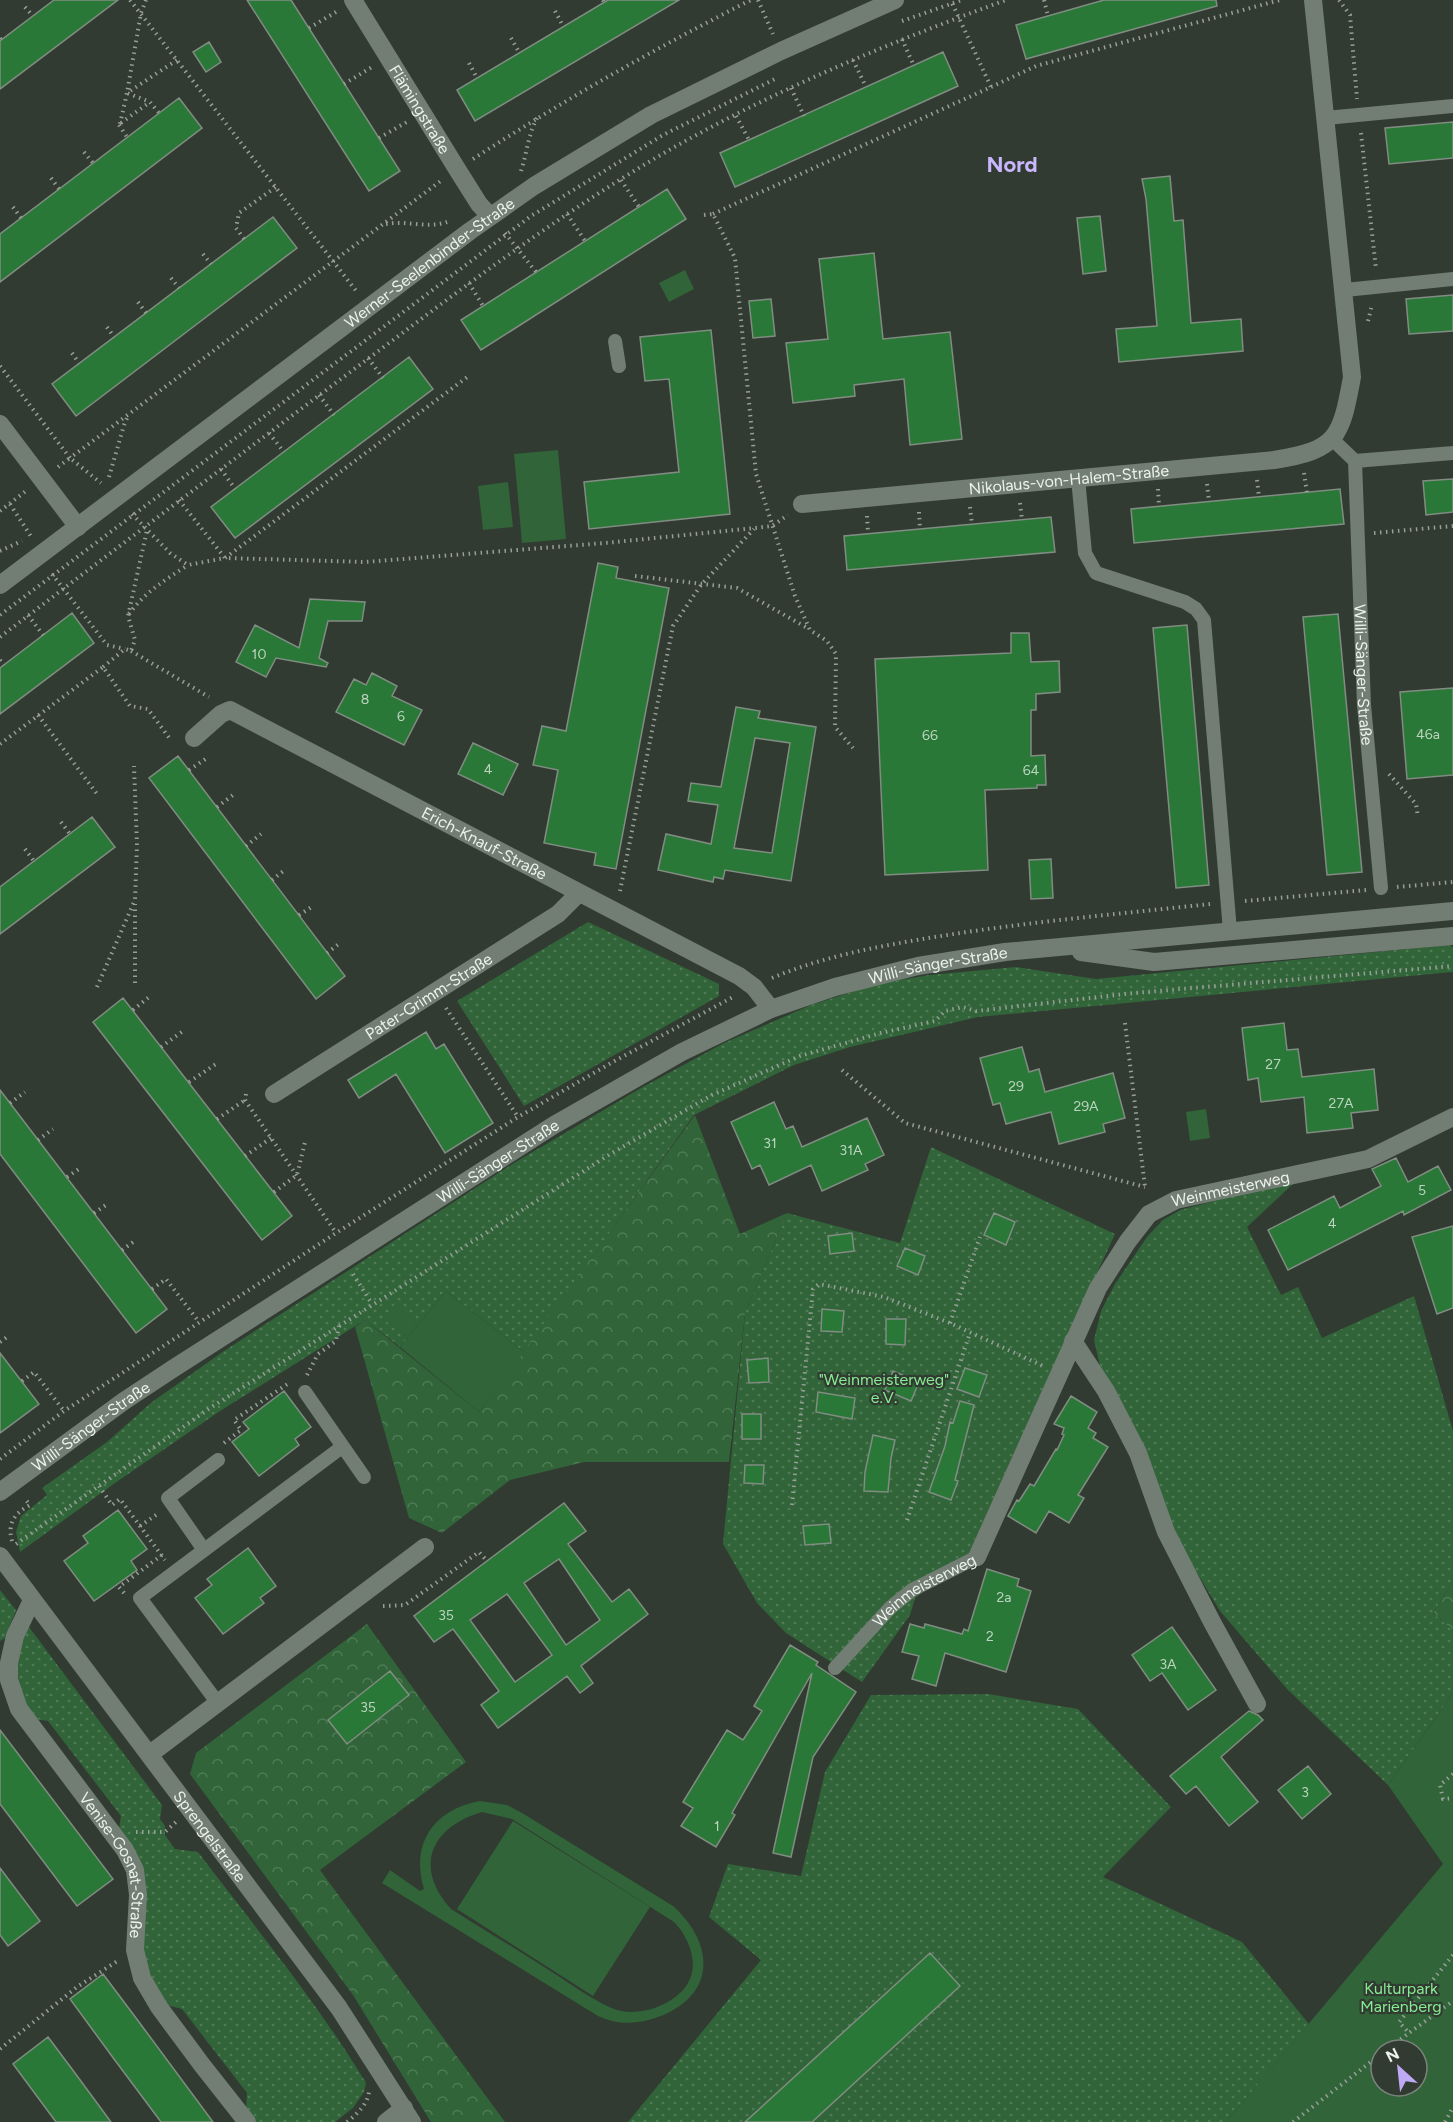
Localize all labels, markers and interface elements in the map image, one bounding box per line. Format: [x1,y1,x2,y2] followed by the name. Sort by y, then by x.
[385,61,454,157] street label: Flämingstraße
[986,151,1038,178] district label: Nord
[341,194,518,332] street label: Werner-Seelenbinder-Straße
[968,461,1170,498] street label: Nikolaus-von-Halem-Straße
[1350,604,1377,746] street label: Willi-Sänger-Straße
[252,646,266,663] house number: 10
[361,691,369,708] house number: 8
[397,708,405,725] house number: 6
[1416,726,1440,743] house number: 46a
[922,727,938,744] house number: 66
[484,761,493,778] house number: 4
[1023,762,1040,779] house number: 64
[418,803,550,884] street label: Erich-Knauf-Straße
[867,943,1009,988] street label: Willi-Sänger-Straße
[362,949,496,1044] street label: Pater-Grimm-Straße
[1265,1056,1281,1073] house number: 27
[1008,1078,1024,1095] house number: 29
[1329,1095,1354,1112] house number: 27A
[1073,1098,1099,1115] house number: 29A
[433,1115,563,1207] street label: Willi-Sänger-Straße
[763,1135,777,1152] house number: 31
[840,1142,863,1159] house number: 31A
[1170,1167,1291,1211] street label: Weinmeisterweg
[1418,1182,1426,1199] house number: 5
[1328,1215,1337,1232] house number: 4
[819,1370,949,1407] park label: "Weinmeisterweg" e.V.
[28,1378,154,1476] street label: Willi-Sänger-Straße
[869,1550,979,1631] street label: Weinmeisterweg
[997,1589,1011,1606] house number: 2a
[438,1607,454,1624] house number: 35
[986,1628,994,1645] house number: 2
[1159,1656,1177,1673] house number: 3A
[360,1699,376,1716] house number: 35
[1301,1784,1309,1801] house number: 3
[169,1787,250,1886] street label: Sprengelstraße
[75,1789,147,1939] street label: Venise-Gosnat-Straße
[714,1818,720,1835] house number: 1
[1360,1979,1442,2016] park label: Kulturpark Marienberg
[1369,2038,1429,2098] north arrow
[1383,2044,1402,2066] text: N

